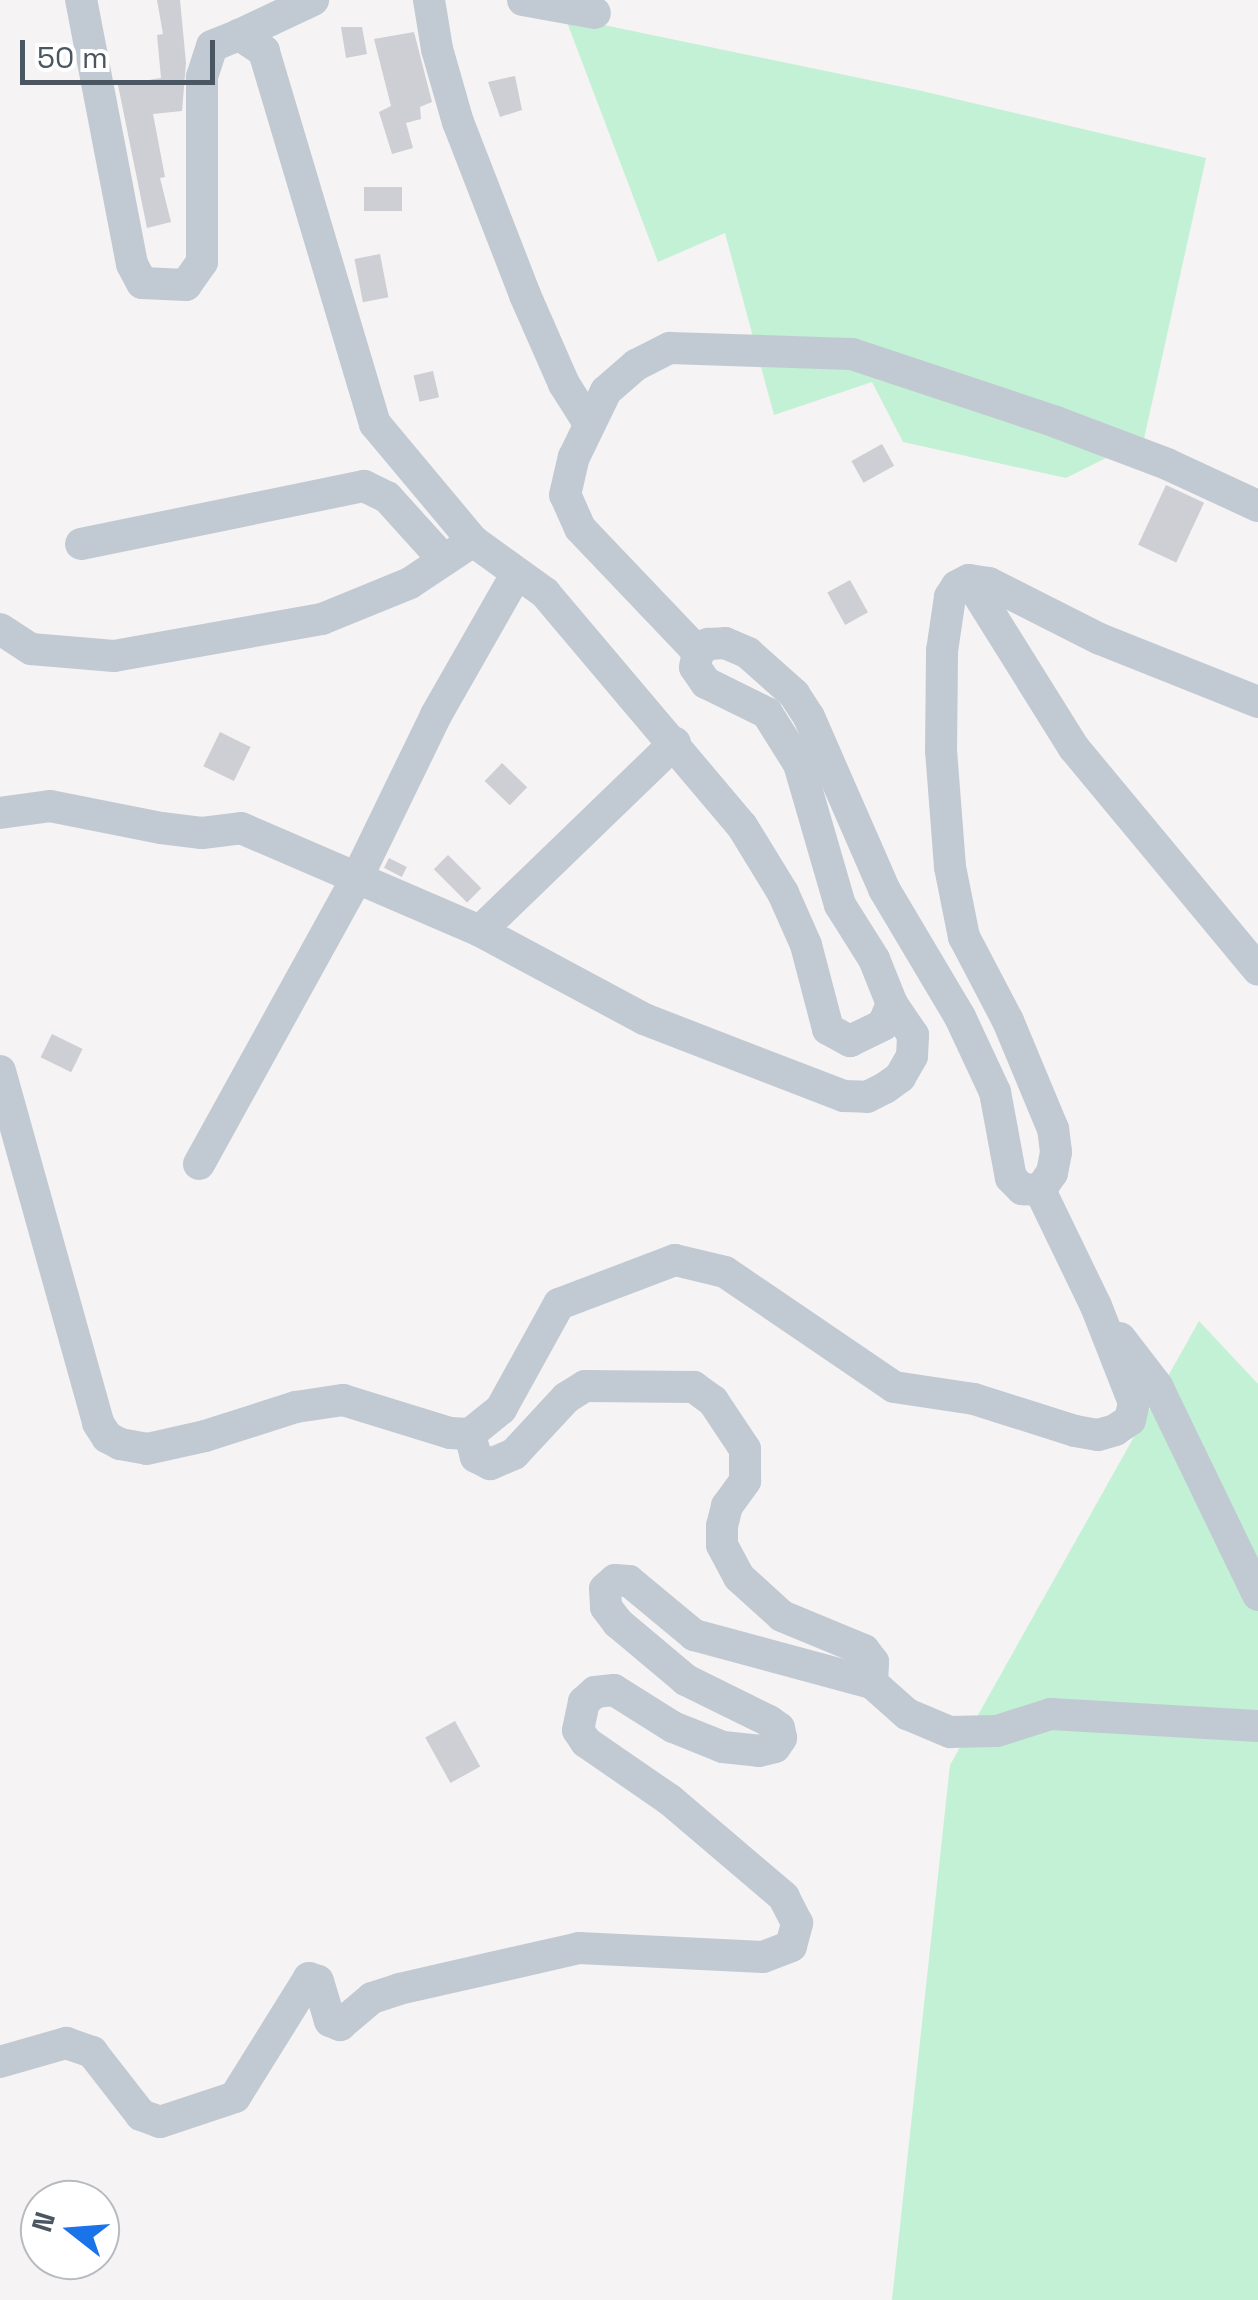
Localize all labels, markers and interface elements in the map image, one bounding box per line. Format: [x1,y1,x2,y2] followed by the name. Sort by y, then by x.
[25,20,220,82] scale bar
[37,38,108,77] text: 50 m
[20,2180,120,2280] north arrow
[23,2208,63,2236] text: N

